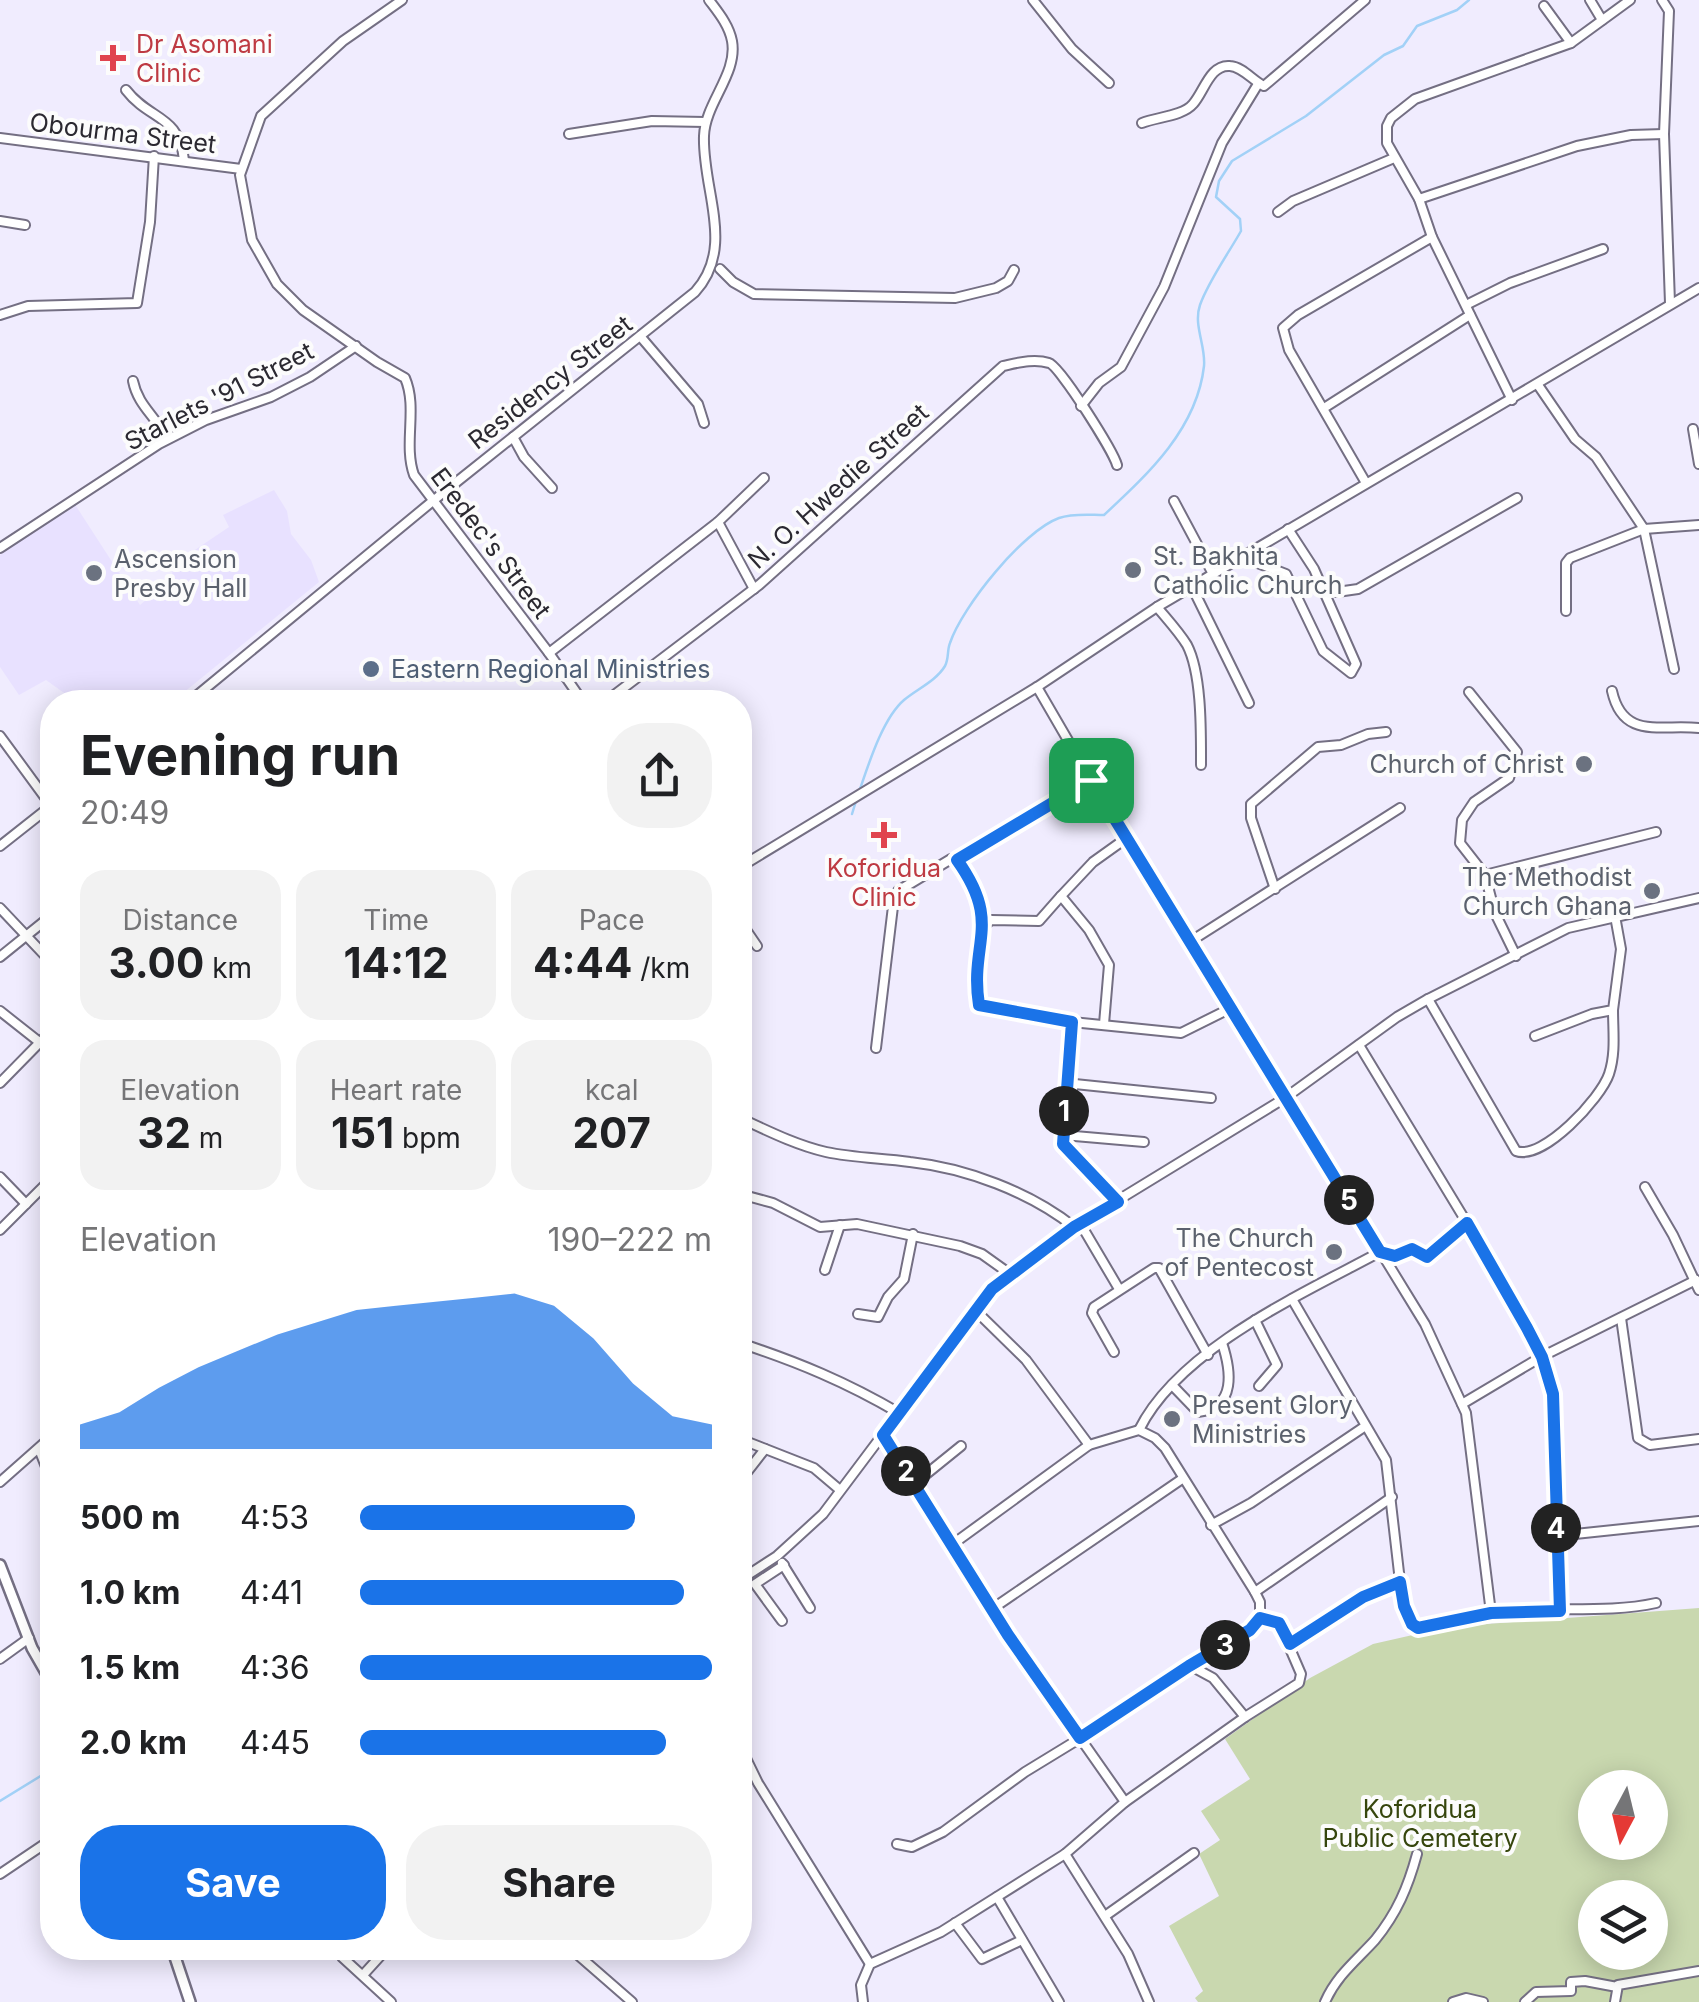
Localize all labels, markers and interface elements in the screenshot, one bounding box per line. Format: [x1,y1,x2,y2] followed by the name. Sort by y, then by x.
[136,29,273,88] place label: Dr Asomani Clinic
[100,45,126,71] marker: Dr Asomani Clinic
[28,107,218,159] street label: Obourma Street
[462,309,638,455] street label: Residency Street
[120,335,318,457] street label: Starlets '91 Street
[742,397,934,575] street label: N. O. Hwedie Street
[425,462,557,624] street label: Eredec's Street
[1153,541,1343,600] place label: St. Bakhita Catholic Church
[114,544,247,603] place label: Ascension Presby Hall
[1122,559,1144,581] marker: St. Bakhita Catholic Church
[83,562,105,584] marker: Ascension Presby Hall
[391,654,710,684] place label: Eastern Regional Ministries
[360,658,382,680] marker: Eastern Regional Ministries
[80,722,400,788] text: Evening run
[607,723,712,828] button: share
[1049,738,1134,823] pin
[1370,749,1564,779] place label: Church of Christ
[1064,753,1119,808] icon: arrive
[1573,753,1595,775] marker: Church of Christ
[80,793,169,832] text: 20:49
[871,822,897,848] marker: Koforidua Clinic
[827,853,941,912] place label: Koforidua Clinic
[1462,862,1632,921] place label: The Methodist Church Ghana
[1641,880,1663,902] marker: The Methodist Church Ghana
[123,903,238,937] text: Distance
[363,903,429,937] text: Time
[579,903,645,937] text: Pace
[109,937,204,988] text: 3.00
[343,937,449,988] text: 14:12
[533,937,632,988] text: 4:44
[204,951,252,985] text: km
[632,951,690,985] text: /km
[120,1073,240,1107] text: Elevation
[330,1073,462,1107] text: Heart rate
[585,1073,638,1107] text: kcal
[1039,1086,1089,1136] pin: 1
[1058,1094,1070,1128] text: 1
[137,1107,191,1158] text: 32
[331,1107,394,1158] text: 151
[572,1107,651,1158] text: 207
[191,1121,223,1155] text: m
[394,1121,461,1155] text: bpm
[1324,1175,1374,1225] pin: 5
[1340,1183,1358,1217] text: 5
[80,1220,217,1259] text: Elevation
[547,1220,712,1259] text: 190–222 m
[1164,1223,1314,1282] place label: The Church of Pentecost
[1323,1241,1345,1263] marker: The Church of Pentecost
[1192,1390,1353,1449] place label: Present Glory Ministries
[1161,1408,1183,1430] marker: Present Glory Ministries
[881,1446,931,1496] pin: 2
[897,1454,915,1488] text: 2
[80,1498,180,1537] text: 500 m
[240,1498,309,1537] text: 4:53
[1531,1503,1581,1553] pin: 4
[1547,1511,1565,1545] text: 4
[80,1573,180,1612] text: 1.0 km
[240,1573,303,1612] text: 4:41
[1200,1620,1250,1670] pin: 3
[1216,1628,1234,1662] text: 3
[80,1648,180,1687] text: 1.5 km
[240,1648,310,1687] text: 4:36
[80,1723,187,1762] text: 2.0 km
[240,1723,310,1762] text: 4:45
[1578,1770,1668,1860] north arrow
[1578,1770,1668,1970] map controls
[1322,1794,1518,1853] park label: Koforidua Public Cemetery
[80,1825,386,1940] button: Save
[406,1825,712,1940] button: Share
[1578,1880,1668,1970] button: layers

